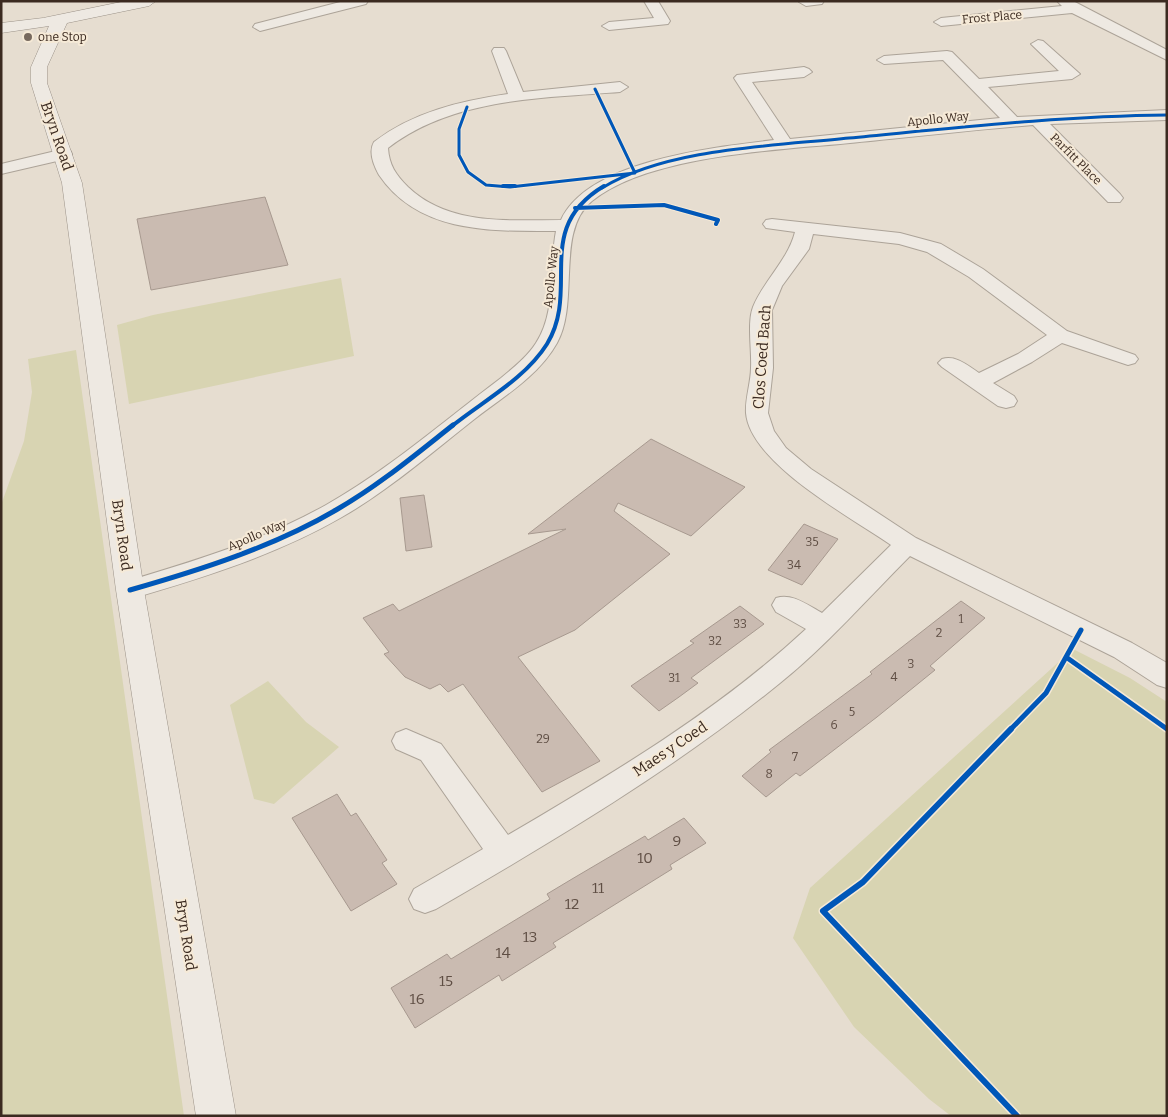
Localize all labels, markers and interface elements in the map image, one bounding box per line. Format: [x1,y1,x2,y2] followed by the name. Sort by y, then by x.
[961,7,1023,27] street label: Frost Place
[38,30,87,44] place label: one Stop
[22,31,34,43] marker: one Stop
[37,99,77,173] street label: Bryn Road
[906,109,970,129] street label: Apollo Way
[1047,130,1105,188] street label: Parfitt Place
[541,245,561,309] street label: Apollo Way
[749,304,775,410] street label: Clos Coed Bach
[108,498,136,572] street label: Bryn Road
[226,516,289,554] street label: Apollo Way
[805,535,819,549] house number: 35
[787,558,801,572] house number: 34
[959,612,964,626] house number: 1
[733,617,747,631] house number: 33
[936,626,942,640] house number: 2
[708,634,722,648] house number: 32
[908,657,915,671] house number: 3
[890,670,898,684] house number: 4
[668,671,680,685] house number: 31
[849,705,855,719] house number: 5
[629,718,711,780] street label: Maes y Coed
[830,718,838,732] house number: 6
[536,732,550,746] house number: 29
[792,750,798,764] house number: 7
[765,767,773,781] house number: 8
[673,832,681,850] house number: 9
[637,849,653,867] house number: 10
[592,879,604,897] house number: 11
[565,895,579,913] house number: 12
[171,898,201,972] street label: Bryn Road
[523,928,537,946] house number: 13
[496,944,511,962] house number: 14
[439,972,453,990] house number: 15
[410,990,425,1008] house number: 16

